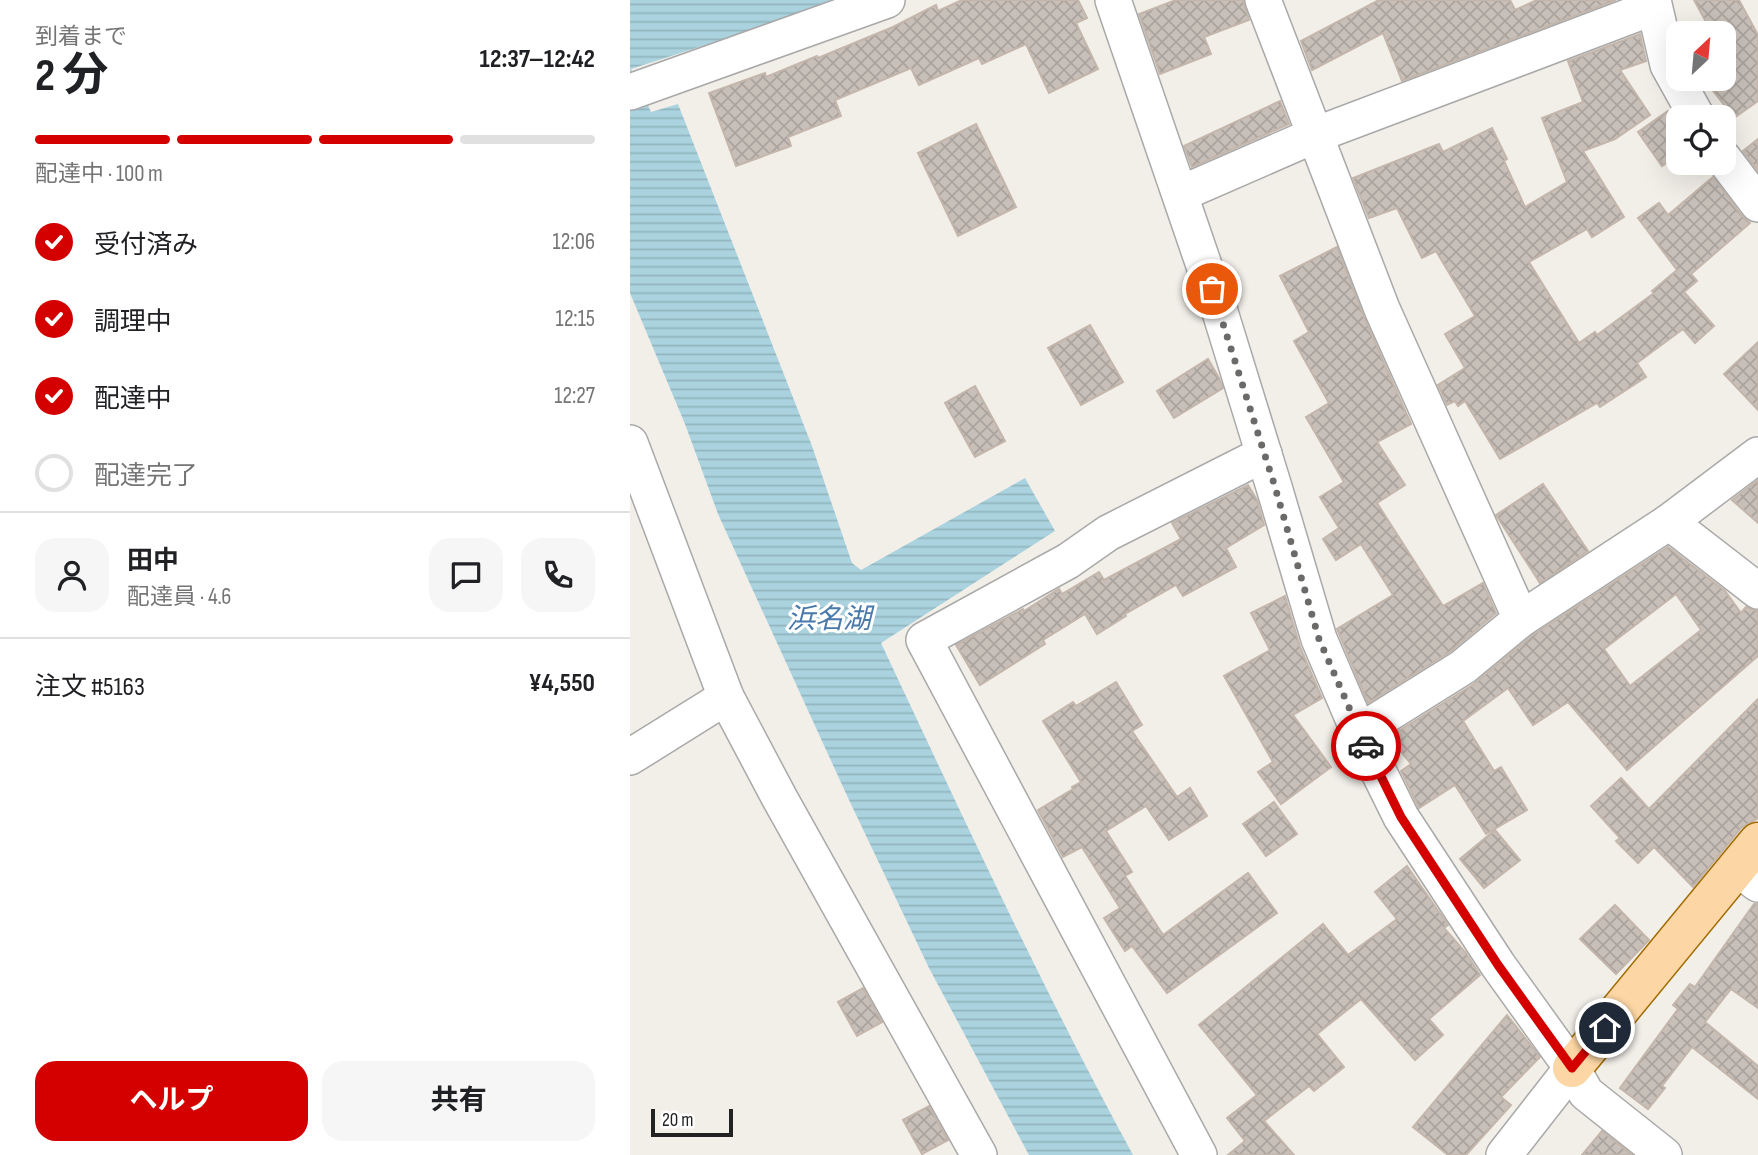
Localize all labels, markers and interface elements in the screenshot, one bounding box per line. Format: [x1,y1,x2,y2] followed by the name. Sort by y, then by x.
[1666,21,1736,91] north arrow
[1666,21,1736,175] map controls
[35,23,127,51] text: 到着まで
[480,44,595,75] text: 12:37–12:42
[35,49,108,104] text: 2 分
[1666,105,1736,175] button: locate
[35,160,163,188] text: 配達中 · 100 m
[35,223,73,261] icon: check
[553,228,595,256] text: 12:06
[94,230,198,261] text: 受付済み
[1182,259,1242,319] pin
[1193,270,1231,308] icon: bag
[35,300,73,338] icon: check
[556,305,595,333] text: 12:15
[94,307,172,338] text: 調理中
[35,377,73,415] icon: check
[554,382,595,410] text: 12:27
[94,384,172,415] text: 配達中
[94,461,198,492] text: 配達完了
[35,538,109,612] button: person
[429,538,503,612] button: chat
[521,538,595,612] button: phone
[127,546,179,577] text: 田中
[127,583,231,611] text: 配達員 · 4.6
[787,603,875,636] water label: 浜名湖
[529,668,595,699] text: ¥4,550
[35,672,145,703] text: 注文 #5163
[1331,711,1401,781] courier
[1347,727,1385,765] icon: car
[1575,998,1635,1058] pin
[1586,1009,1624,1047] icon: home
[35,1061,308,1141] button: ヘルプ
[322,1061,595,1141] button: 共有
[651,1106,733,1138] scale bar
[662,1109,694,1132] text: 20 m

